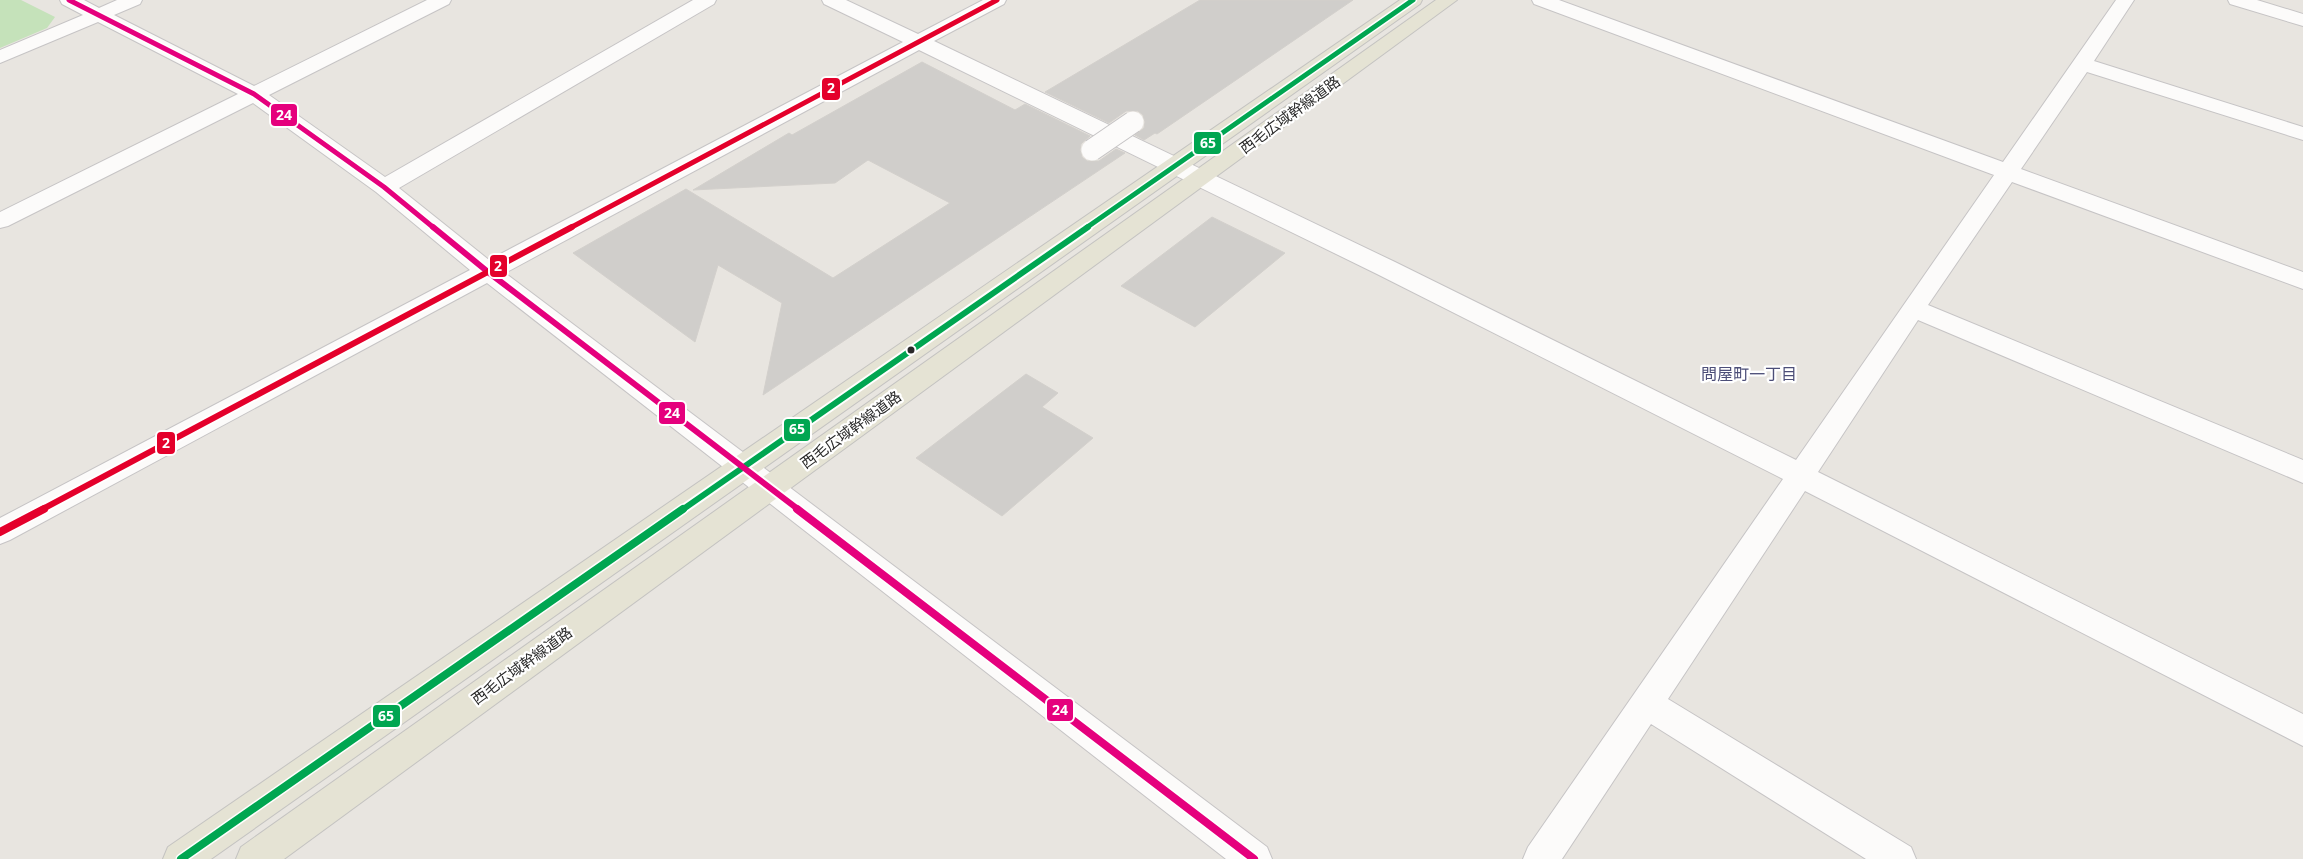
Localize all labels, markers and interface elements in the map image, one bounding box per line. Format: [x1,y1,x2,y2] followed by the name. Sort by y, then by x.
[1235,71,1344,158] street label: 西毛広域幹線道路
[821,77,841,101] line badge: 2
[827,78,835,97] text: 2
[270,103,298,127] line badge: 24
[276,105,292,124] text: 24
[1193,131,1222,155] line badge: 65
[1200,133,1216,152] text: 65
[489,254,508,278] line badge: 2
[494,256,502,275] text: 2
[906,345,916,355] unlabelled marker
[1701,363,1797,385] district label: 問屋町一丁目
[796,386,905,473] street label: 西毛広域幹線道路
[658,401,686,425] line badge: 24
[664,403,680,422] text: 24
[783,418,811,442] line badge: 65
[789,419,805,438] text: 65
[156,431,176,455] line badge: 2
[162,433,170,452] text: 2
[467,622,576,709] street label: 西毛広域幹線道路
[1046,698,1074,722] line badge: 24
[1052,700,1068,719] text: 24
[372,704,401,728] line badge: 65
[378,706,394,725] text: 65

